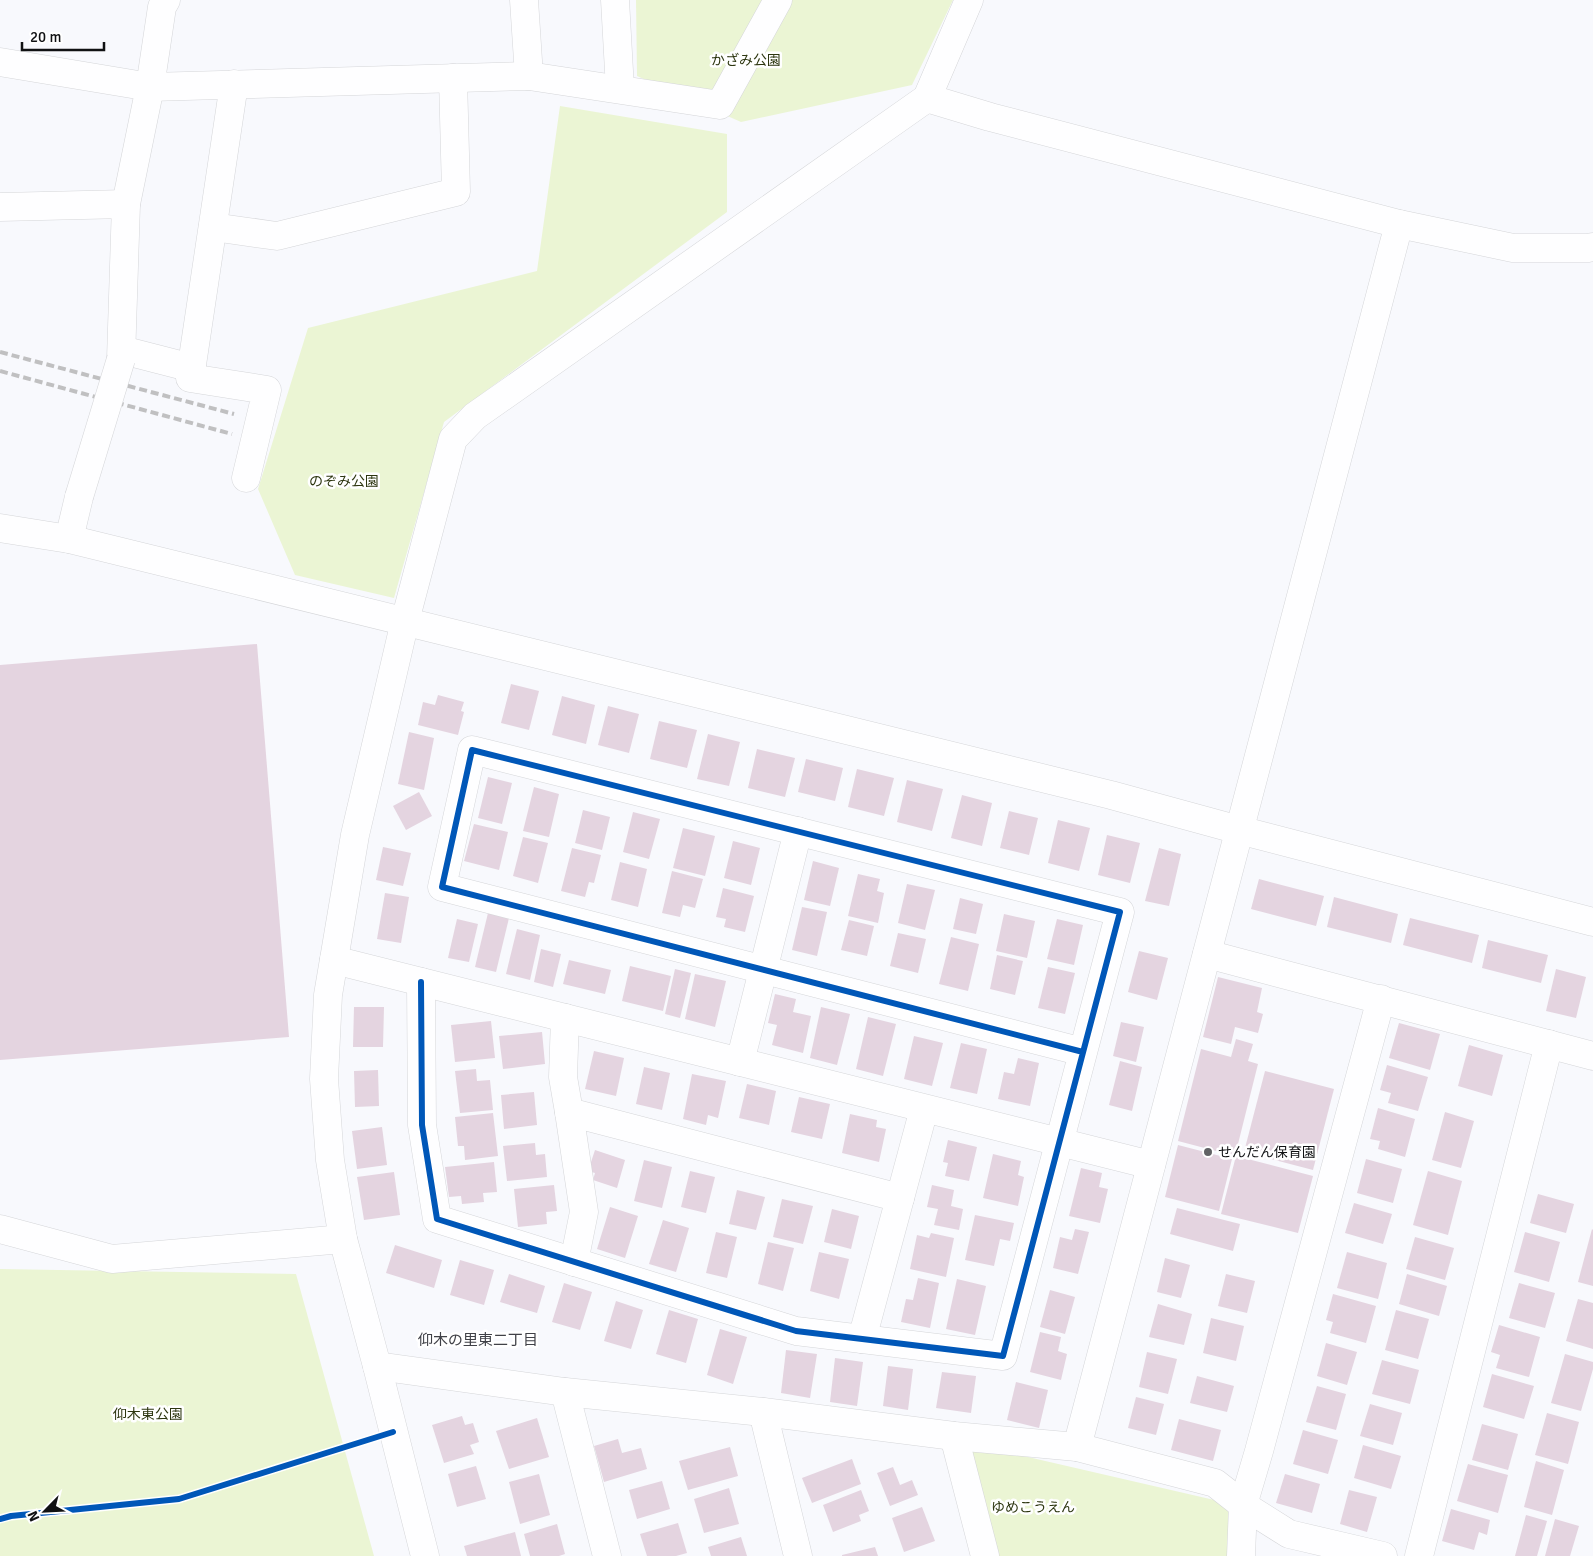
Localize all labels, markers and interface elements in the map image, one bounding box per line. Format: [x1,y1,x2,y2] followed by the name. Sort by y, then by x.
[22,20,105,52] scale bar
[30,28,61,46] text: 20 m
[711,52,781,69] park label: かざみ公園
[309,473,379,490] park label: のぞみ公園
[1218,1144,1316,1161] place label: せんだん保育園
[1202,1146,1214,1158] marker: せんだん保育園
[417,1331,538,1349] district label: 仰木の里東二丁目
[113,1406,183,1423] park label: 仰木東公園
[20,1486,70,1536] north arrow
[991,1499,1075,1516] park label: ゆめこうえん
[24,1508,43,1524] text: N

